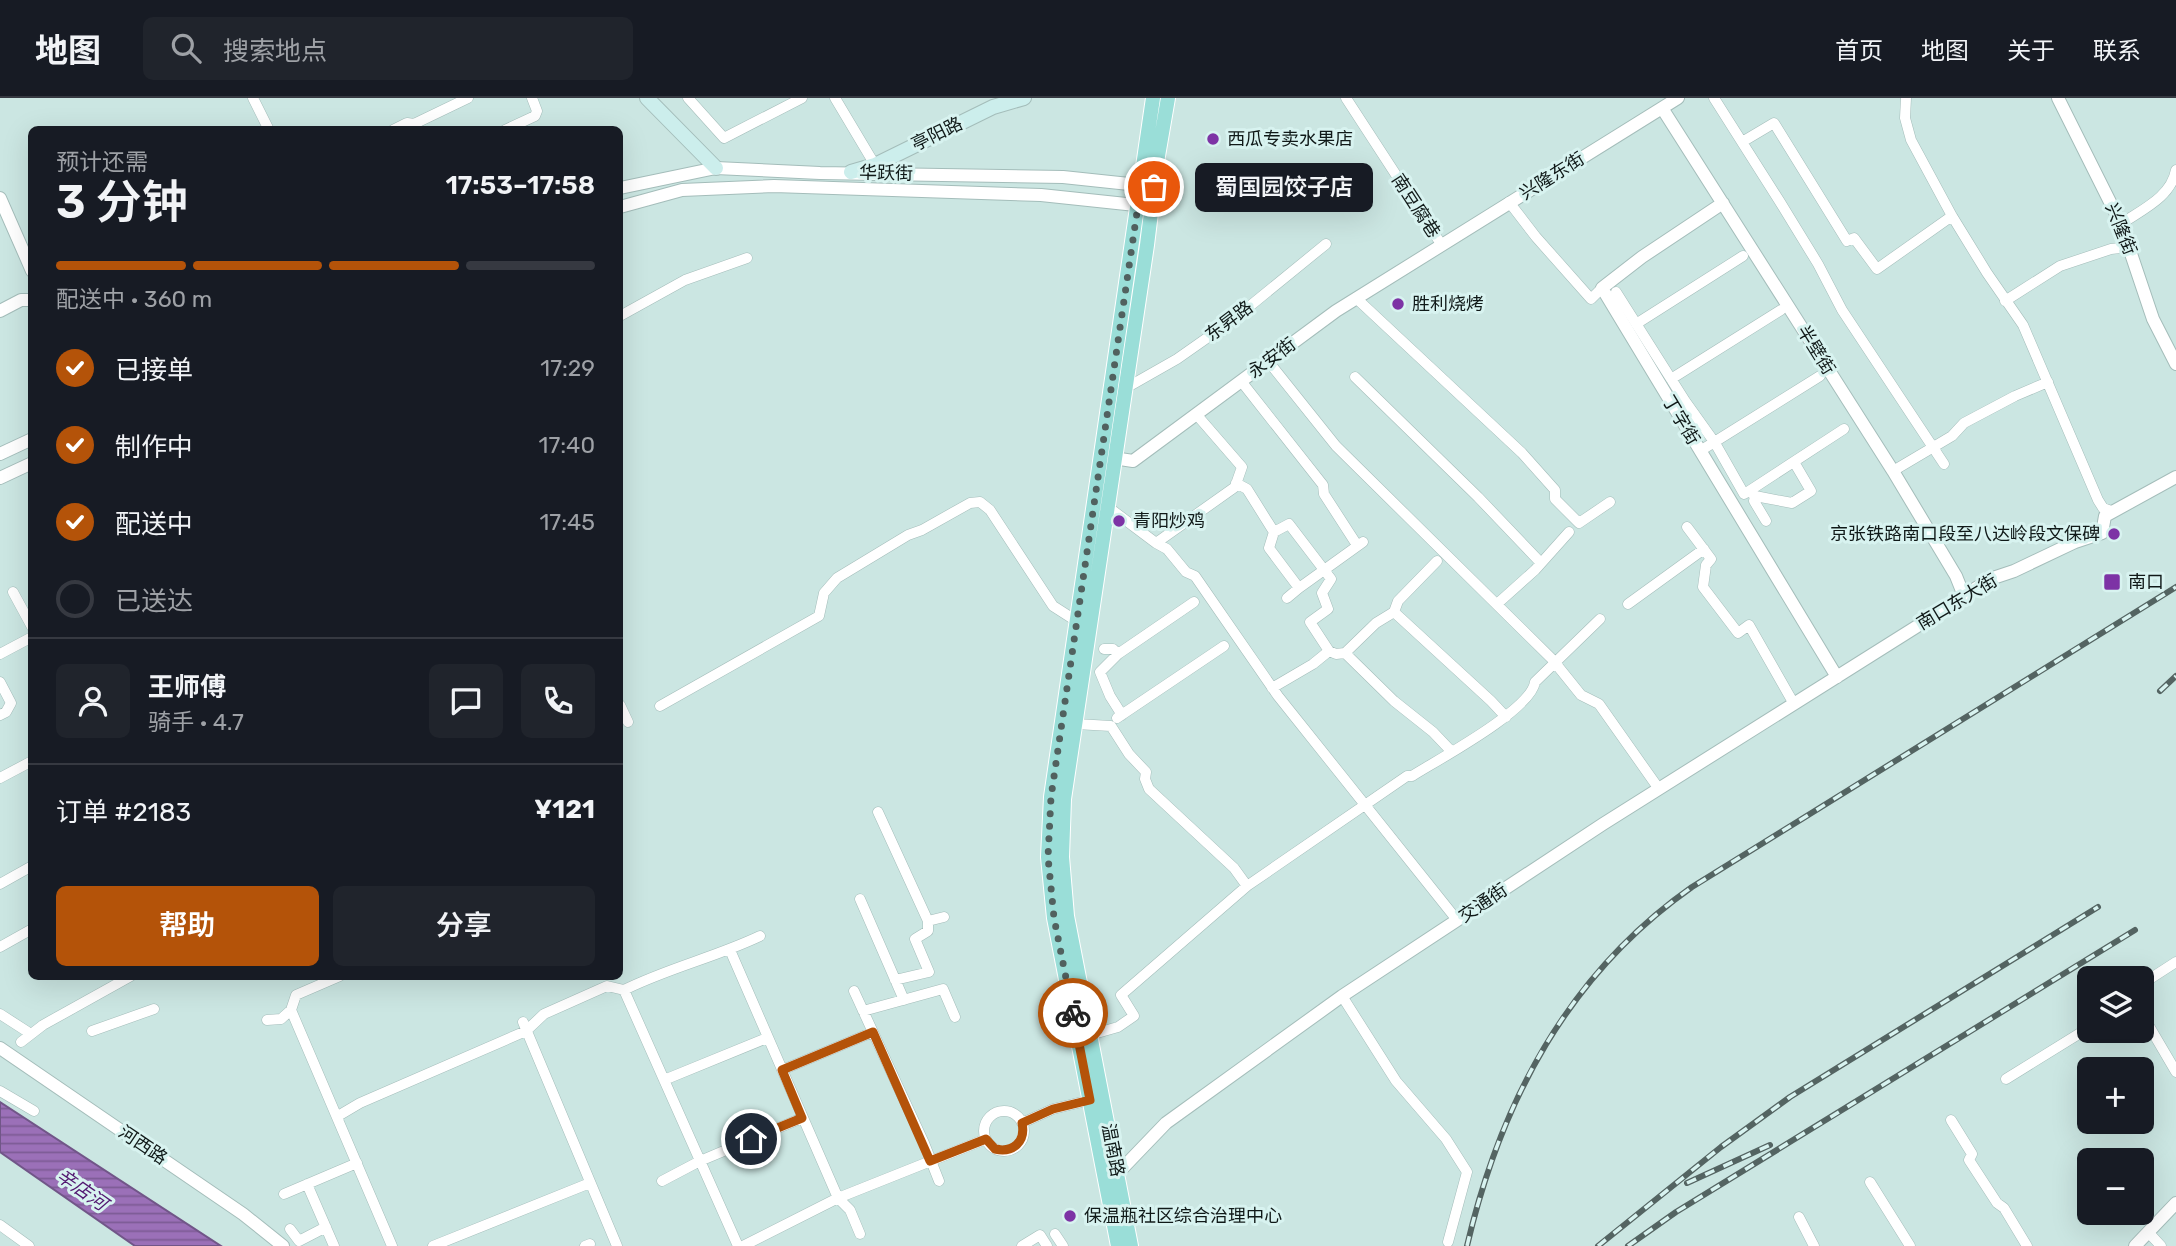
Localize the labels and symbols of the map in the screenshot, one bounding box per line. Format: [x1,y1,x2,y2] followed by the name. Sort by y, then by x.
[908,112,966,156] street label: 亭阳路
[1227,128,1353,150] place label: 西瓜专卖水果店
[1205,131,1221,147] marker: 西瓜专卖水果店
[1516,148,1588,204] street label: 兴隆东街
[1124,157,1184,217] pin
[859,162,913,184] street label: 华跃街
[1196,162,1374,212] callout: 蜀国园饺子店
[1387,170,1445,242] street label: 南豆腐巷
[2101,200,2141,258] street label: 兴隆街
[1412,293,1484,315] place label: 胜利烧烤
[1201,296,1257,346] street label: 东昇路
[1390,296,1406,312] marker: 胜利烧烤
[1792,321,1840,379] street label: 半壁街
[1244,333,1300,383] street label: 永安街
[1658,391,1704,449] street label: 丁字街
[1133,510,1205,532] place label: 青阳炒鸡
[1111,513,1127,529] marker: 青阳炒鸡
[1830,523,2100,545] place label: 京张铁路南口段至八达岭段文保碑
[2106,526,2122,542] marker: 京张铁路南口段至八达岭段文保碑
[1913,569,2001,635] street label: 南口东大街
[2128,571,2164,593] place label: 南口
[2102,572,2122,592] marker: 南口
[1454,879,1512,927] street label: 交通街
[1038,978,1108,1048] courier
[721,1109,781,1169] pin
[114,1121,172,1169] street label: 河西路
[1097,1121,1129,1179] street label: 温南路
[52,1164,115,1217] water label: 辛店河
[1084,1205,1282,1227] place label: 保温瓶社区综合治理中心
[1062,1208,1078,1224] marker: 保温瓶社区综合治理中心

